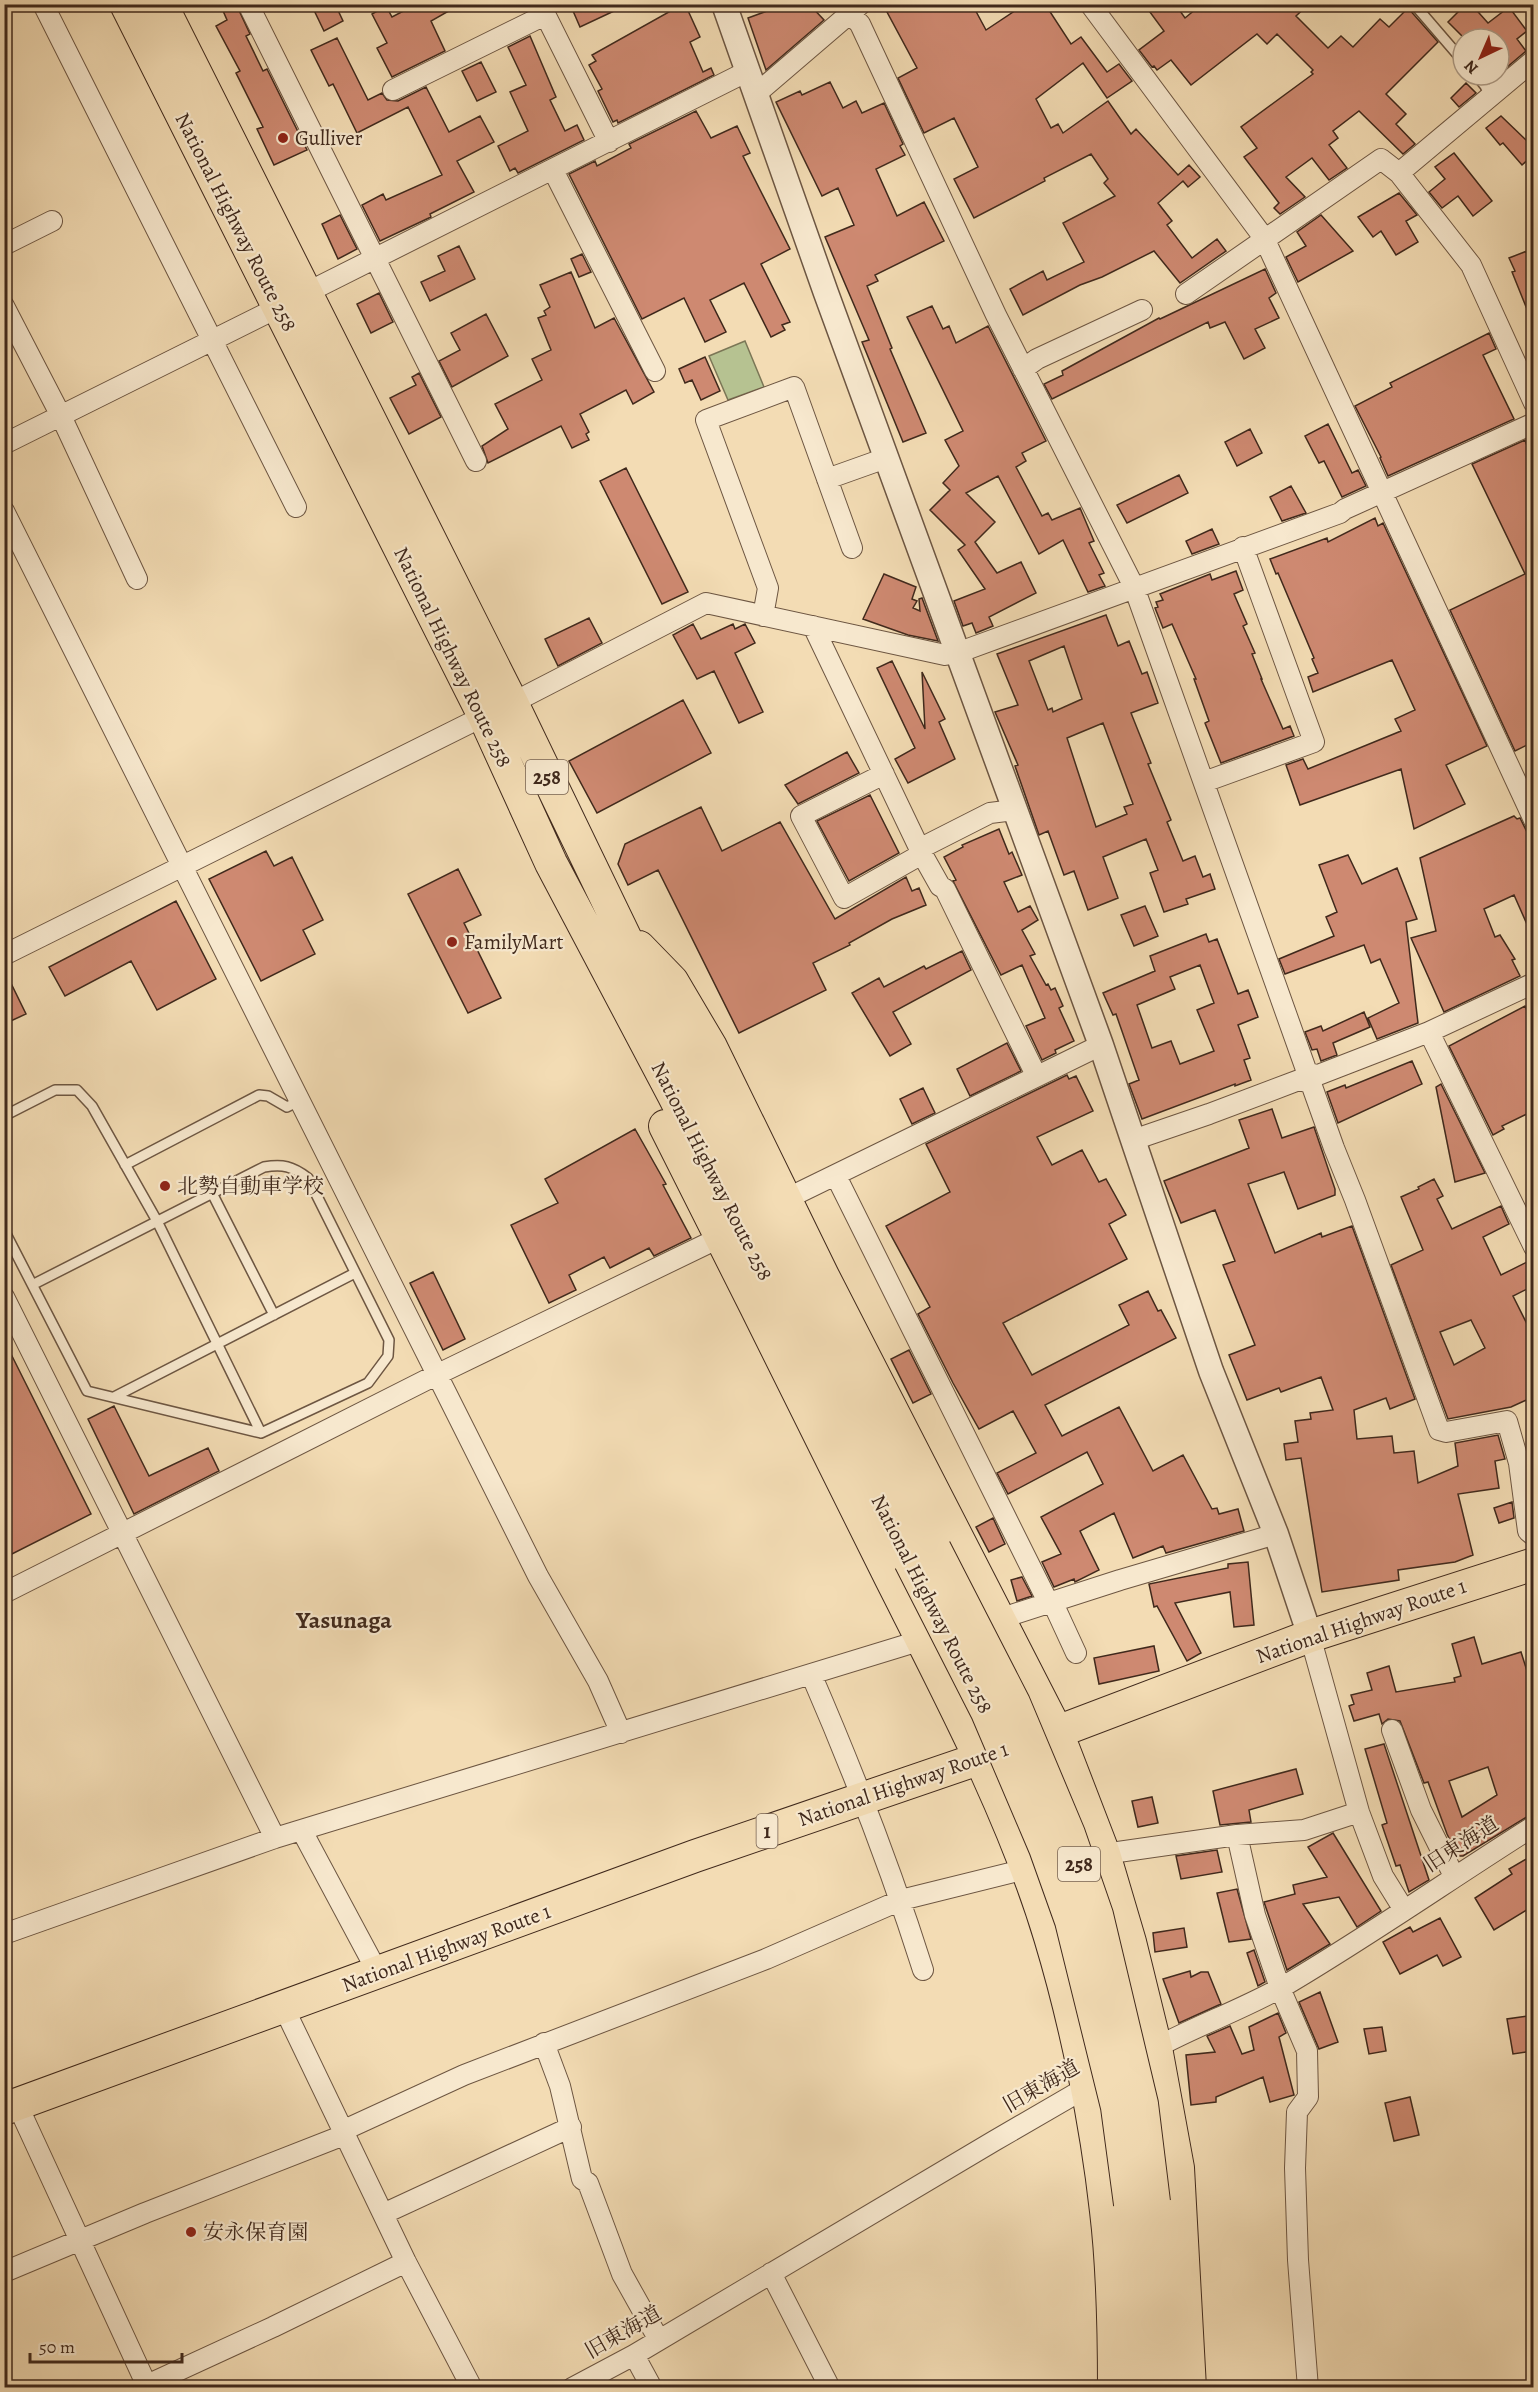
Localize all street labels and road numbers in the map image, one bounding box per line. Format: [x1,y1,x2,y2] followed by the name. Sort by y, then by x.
[169,108,303,336] street label: National Highway Route 258
[387,542,519,772] street label: National Highway Route 258
[526,760,568,794] road number: 258
[645,1057,779,1285] street label: National Highway Route 258
[865,1490,999,1718] street label: National Highway Route 258
[1252,1572,1470,1670] street label: National Highway Route 1
[794,1735,1012,1833] street label: National Highway Route 1
[1418,1809,1504,1879] street label: 旧東海道
[756,1814,777,1848] road number: 1
[1058,1847,1100,1881] road number: 258
[338,1897,554,1999] street label: National Highway Route 1
[998,2053,1084,2119] street label: 旧東海道
[580,2299,666,2365] street label: 旧東海道

